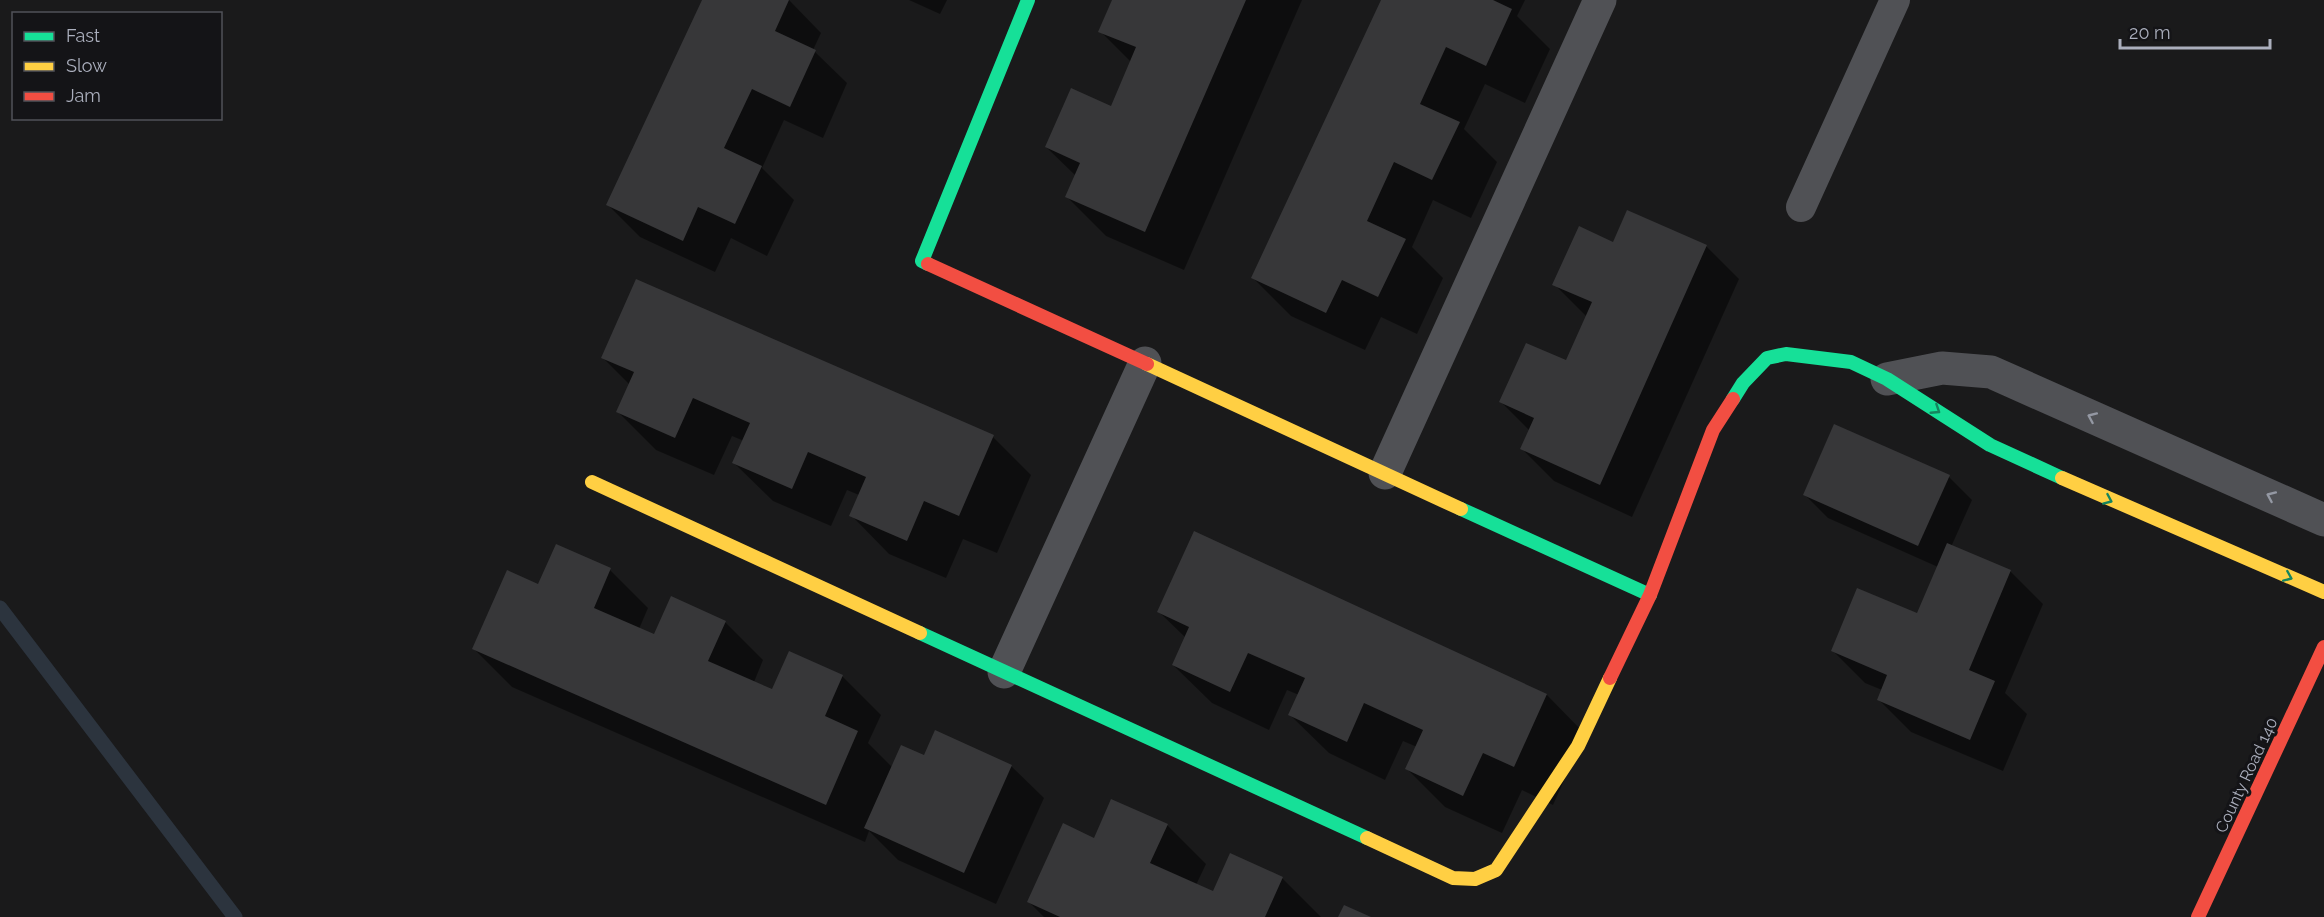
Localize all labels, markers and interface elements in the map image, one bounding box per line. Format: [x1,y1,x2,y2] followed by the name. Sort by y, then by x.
[12,12,222,120] legend
[2120,12,2270,50] scale bar
[2129,22,2171,43] text: 20 m
[66,25,100,46] text: Fast
[66,55,107,76] text: Slow
[66,85,101,106] text: Jam
[1930,403,1940,415] one-way arrow
[2088,412,2099,424] one-way arrow
[2266,491,2277,503] one-way arrow
[2102,493,2113,505] one-way arrow
[2281,570,2292,582] one-way arrow
[2211,715,2281,836] street label: County Road 140

